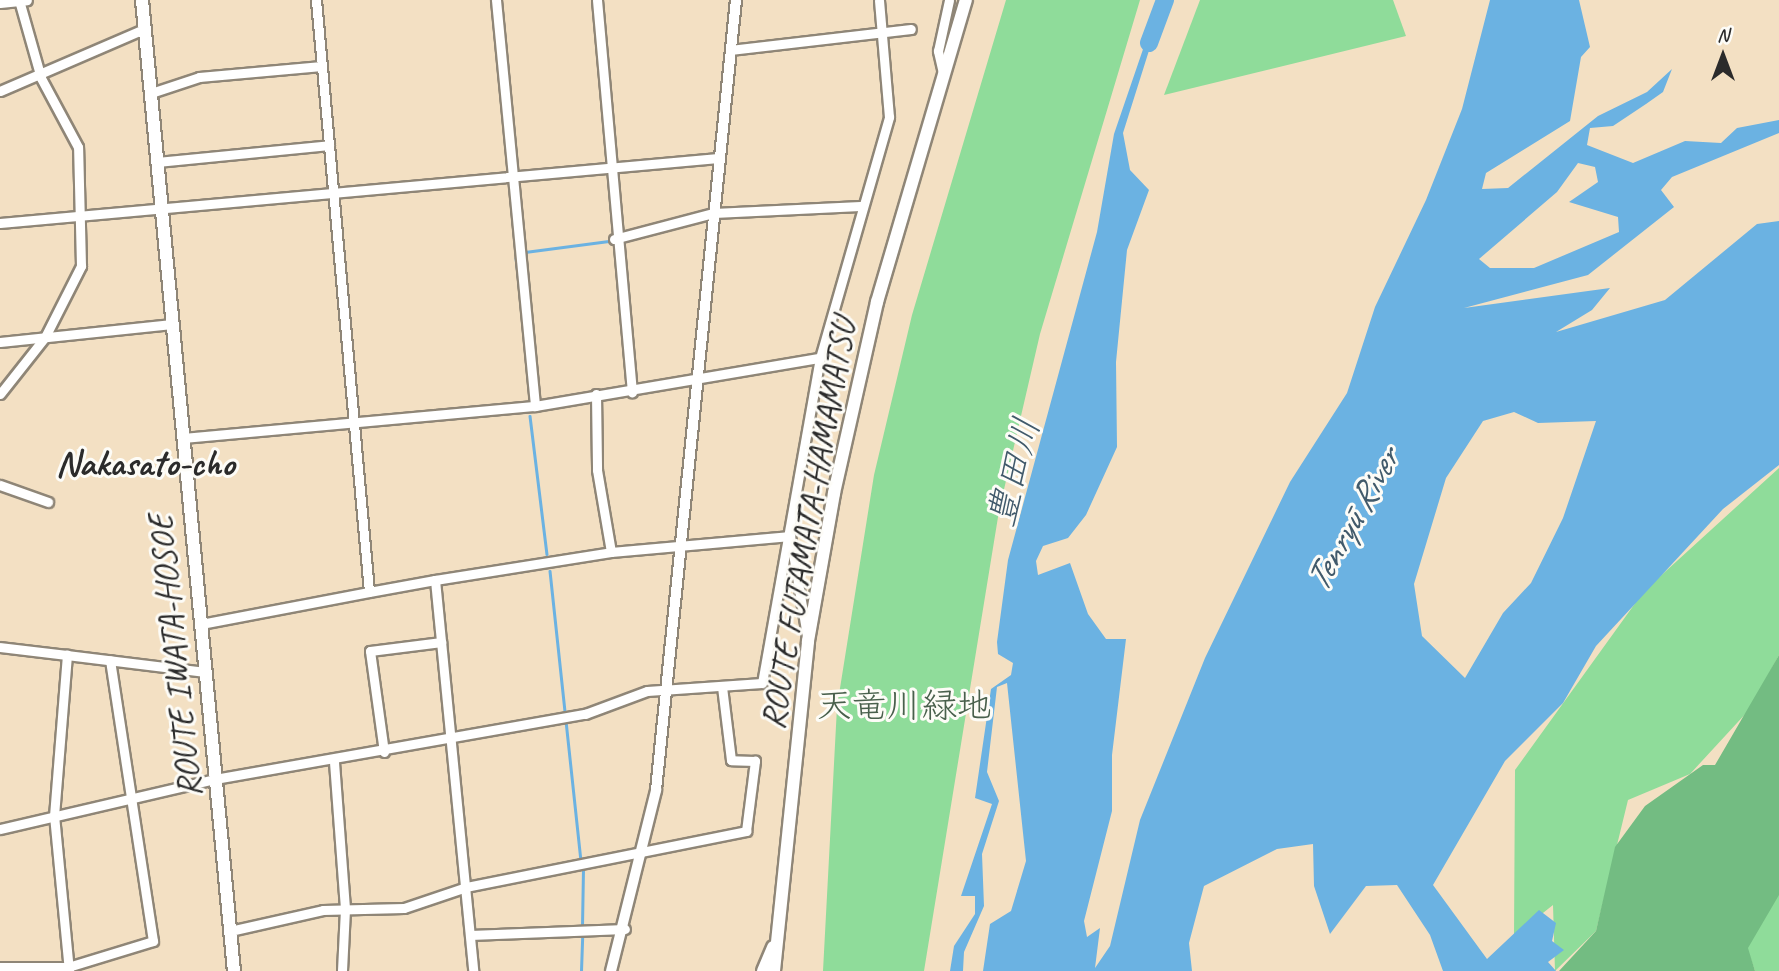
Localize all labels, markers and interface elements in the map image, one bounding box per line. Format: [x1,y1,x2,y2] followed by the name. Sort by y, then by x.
[1688,21,1758,91] north arrow
[1717,23,1729,47] text: N
[751,316,865,732] street label: ROUTE FUTAMATA-HAMAMATSU
[978,413,1050,531] water label: 豊田川
[56,441,234,485] district label: Nakasato-cho
[1295,441,1409,599] water label: Tenryū River
[139,512,211,800] street label: ROUTE IWATA-HOSOE
[817,685,991,727] park label: 天竜川緑地

